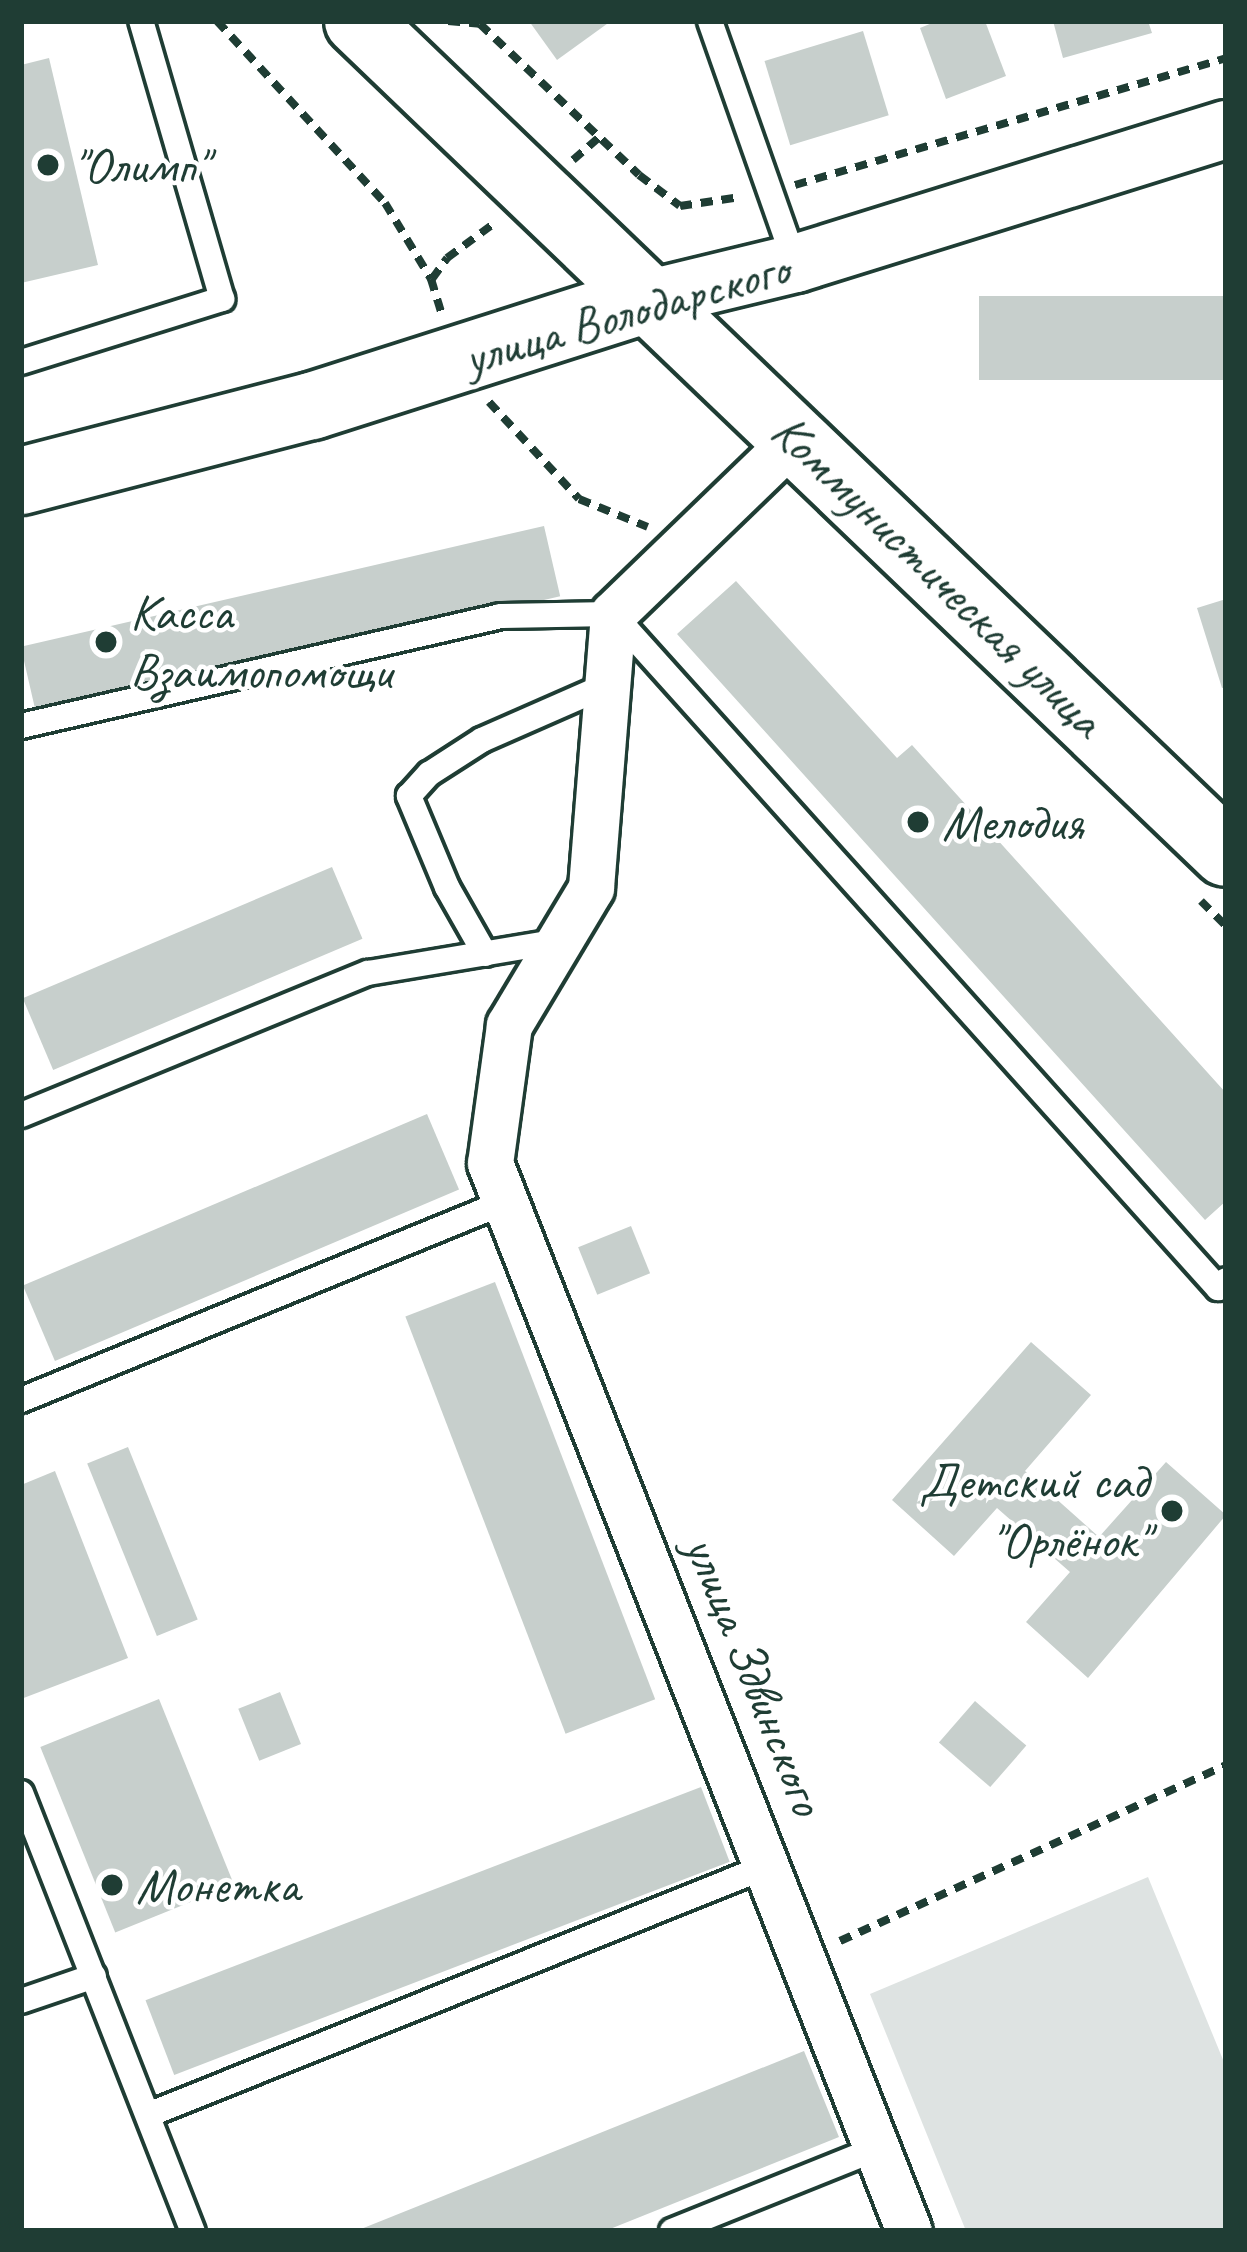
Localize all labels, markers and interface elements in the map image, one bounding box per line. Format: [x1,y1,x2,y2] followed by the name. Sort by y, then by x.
[72,134,207,196] place label: "Олимп"
[35,152,61,178] marker: "Олимп"
[458,238,794,388] street label: улица Володарского
[758,400,1118,750] street label: Коммунистическая улица
[130,582,391,702] place label: Касса Взаимопомощи
[93,629,119,655] marker: Касса Взаимопомощи
[942,791,1083,853] place label: Мелодия
[905,809,931,835] marker: Мелодия
[919,1451,1148,1571] place label: Детский сад "Орлёнок"
[1159,1498,1185,1524] marker: Детский сад "Орлёнок"
[671,1526,839,1824] street label: улица Здвинского
[136,1854,299,1916] place label: Монетка
[99,1872,125,1898] marker: Монетка

